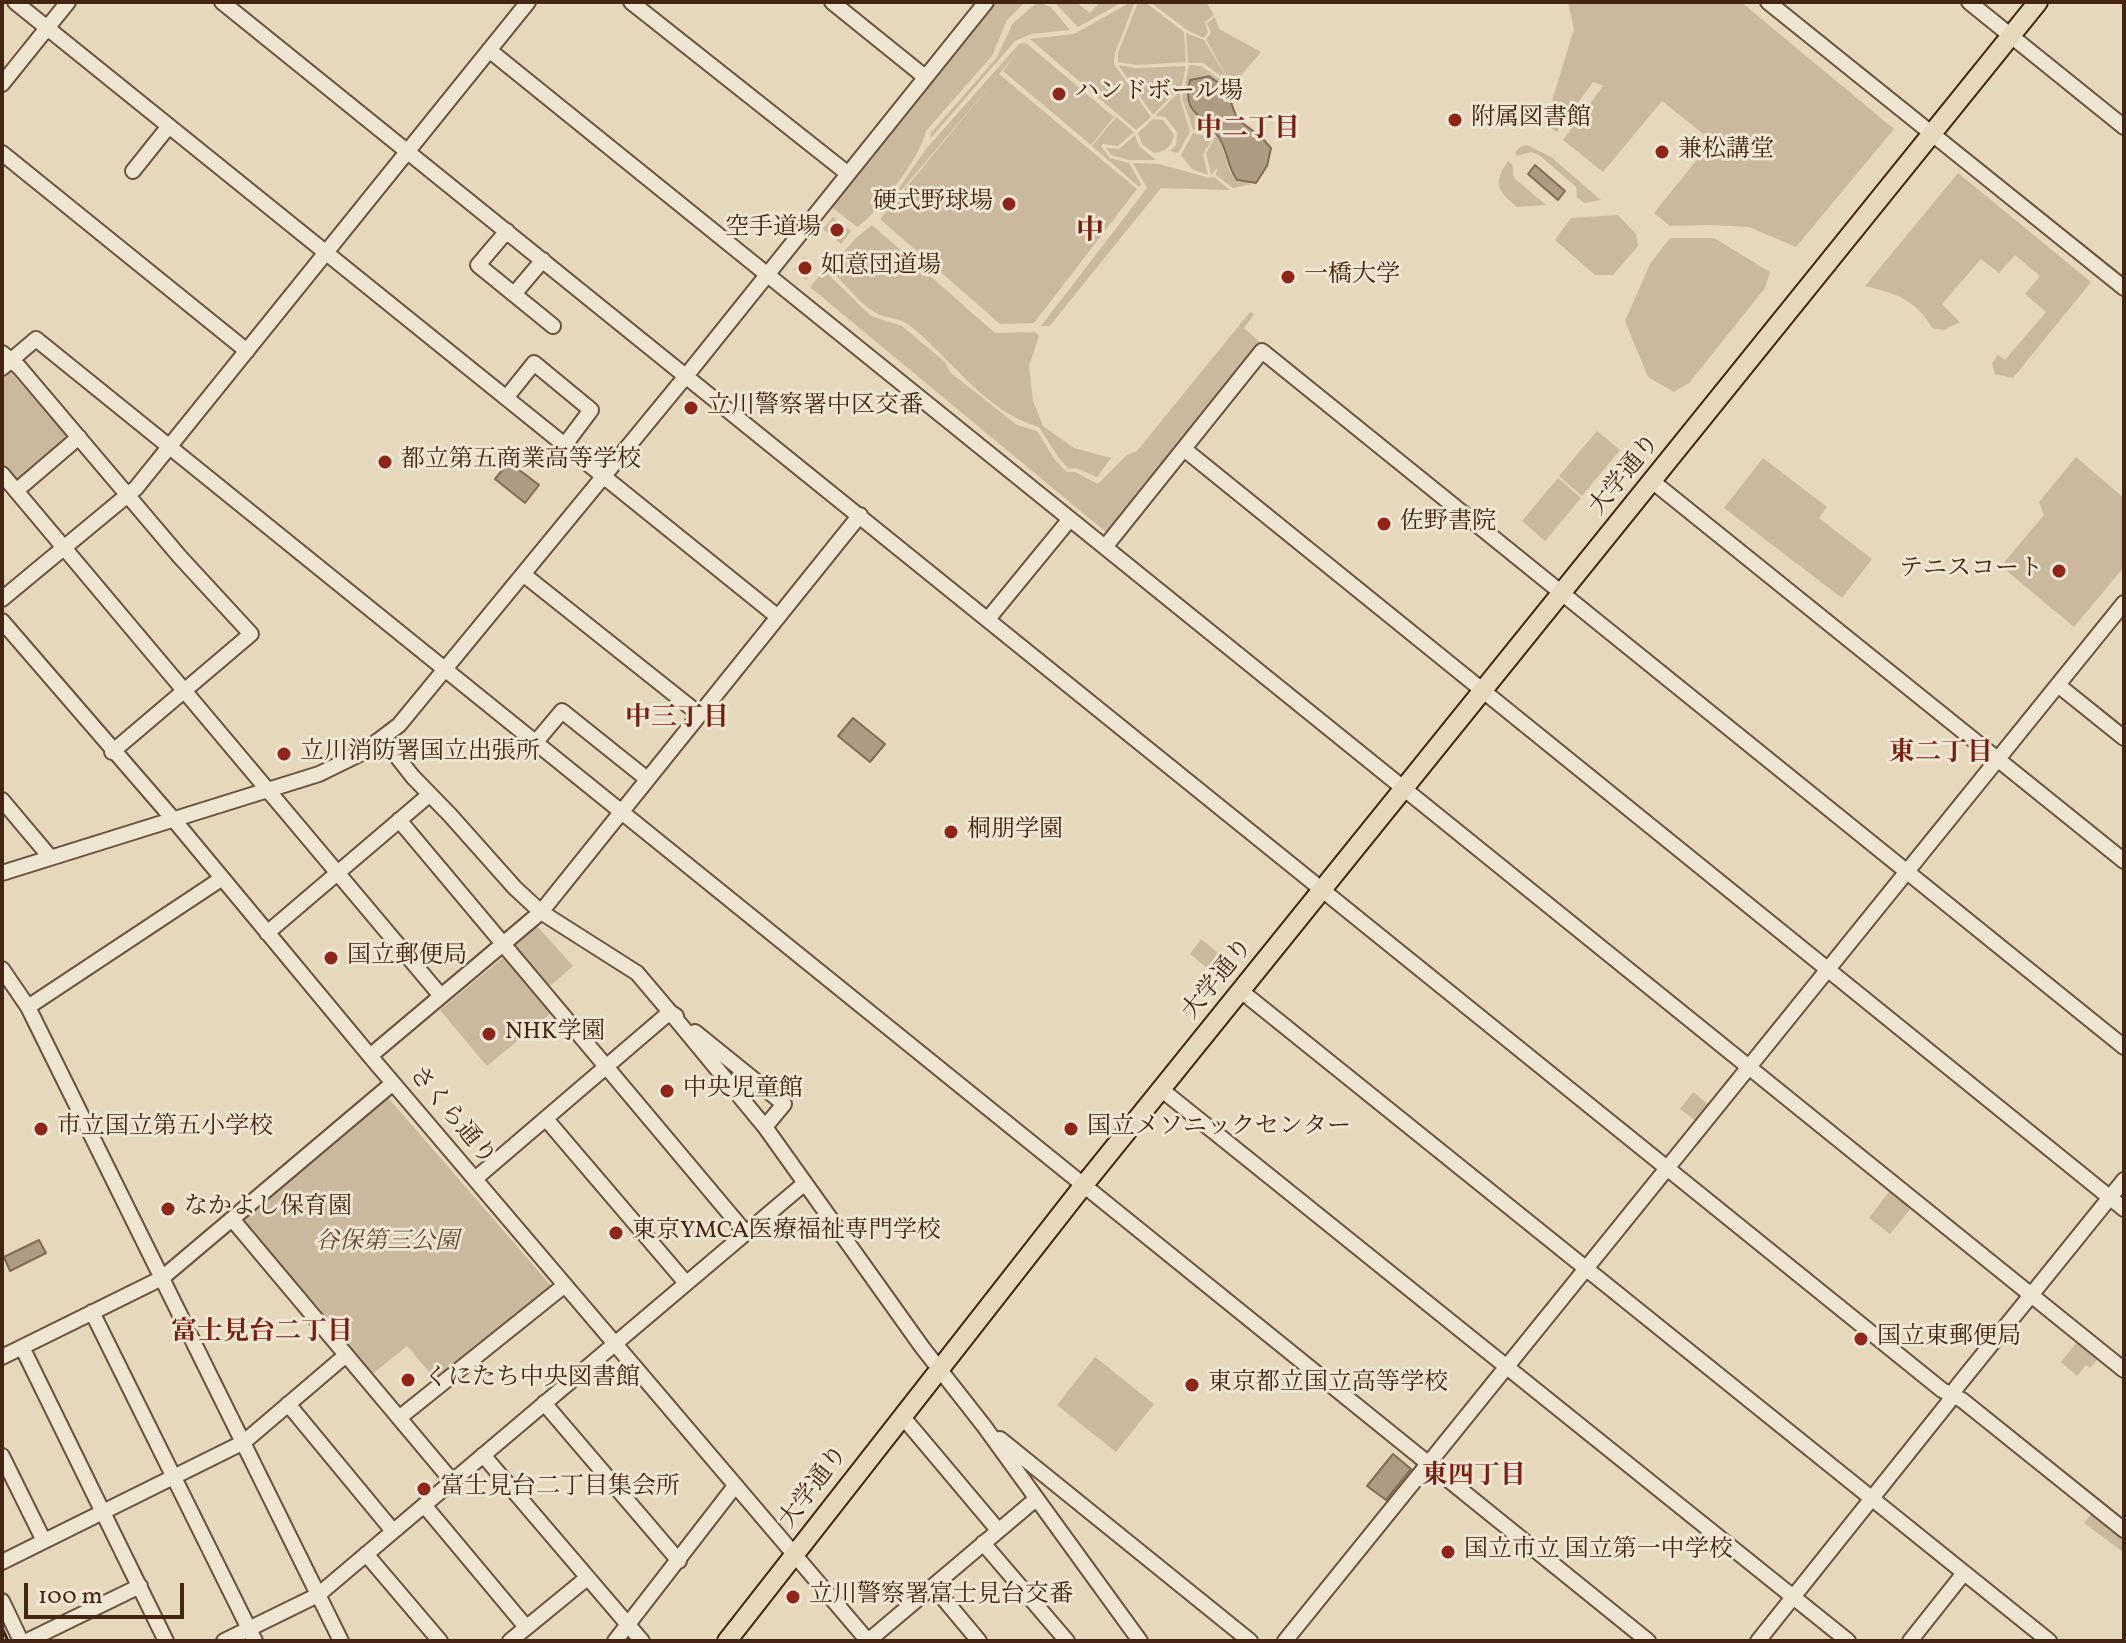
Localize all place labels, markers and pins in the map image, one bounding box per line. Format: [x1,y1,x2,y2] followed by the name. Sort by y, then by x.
[1075,80,1243,108] place label: ハンドボール場
[1050,85,1068,103] marker: ハンドボール場
[1471,106,1591,134] place label: 附属図書館
[1446,111,1464,129] marker: 附属図書館
[1678,138,1774,166] place label: 兼松講堂
[1653,143,1671,161] marker: 兼松講堂
[873,190,993,218] place label: 硬式野球場
[1000,195,1018,213] marker: 硬式野球場
[725,216,821,244] place label: 空手道場
[828,221,846,239] marker: 空手道場
[821,254,941,282] place label: 如意団道場
[796,259,814,277] marker: 如意団道場
[1304,263,1400,291] place label: 一橋大学
[1279,268,1297,286] marker: 一橋大学
[707,394,923,422] place label: 立川警察署中区交番
[682,399,700,417] marker: 立川警察署中区交番
[401,448,641,476] place label: 都立第五商業高等学校
[376,453,394,471] marker: 都立第五商業高等学校
[1400,510,1496,538] place label: 佐野書院
[1375,515,1393,533] marker: 佐野書院
[1899,557,2043,585] place label: テニスコート
[2050,562,2068,580] marker: テニスコート
[300,740,540,768] place label: 立川消防署国立出張所
[275,745,293,763] marker: 立川消防署国立出張所
[967,818,1063,846] place label: 桐朋学園
[942,823,960,841] marker: 桐朋学園
[347,944,467,972] place label: 国立郵便局
[322,949,340,967] marker: 国立郵便局
[505,1020,605,1048] place label: NHK学園
[480,1025,498,1043] marker: NHK学園
[683,1077,803,1105] place label: 中央児童館
[658,1082,676,1100] marker: 中央児童館
[57,1115,273,1143] place label: 市立国立第五小学校
[1087,1115,1351,1143] place label: 国立メソニックセンター
[32,1120,50,1138] marker: 市立国立第五小学校
[1062,1120,1080,1138] marker: 国立メソニックセンター
[184,1195,352,1223] place label: なかよし保育園
[159,1200,177,1218] marker: なかよし保育園
[632,1219,941,1247] place label: 東京YMCA医療福祉専門学校
[607,1224,625,1242] marker: 東京YMCA医療福祉専門学校
[1877,1325,2021,1353] place label: 国立東郵便局
[1852,1330,1870,1348] marker: 国立東郵便局
[424,1366,640,1394] place label: くにたち中央図書館
[399,1371,417,1389] marker: くにたち中央図書館
[1208,1371,1448,1399] place label: 東京都立国立高等学校
[1183,1376,1201,1394] marker: 東京都立国立高等学校
[440,1475,680,1503] place label: 富士見台二丁目集会所
[415,1480,433,1498] marker: 富士見台二丁目集会所
[1464,1538,1733,1566] place label: 国立市立 国立第一中学校
[1439,1543,1457,1561] marker: 国立市立 国立第一中学校
[809,1583,1073,1611] place label: 立川警察署富士見台交番
[784,1588,802,1606] marker: 立川警察署富士見台交番

